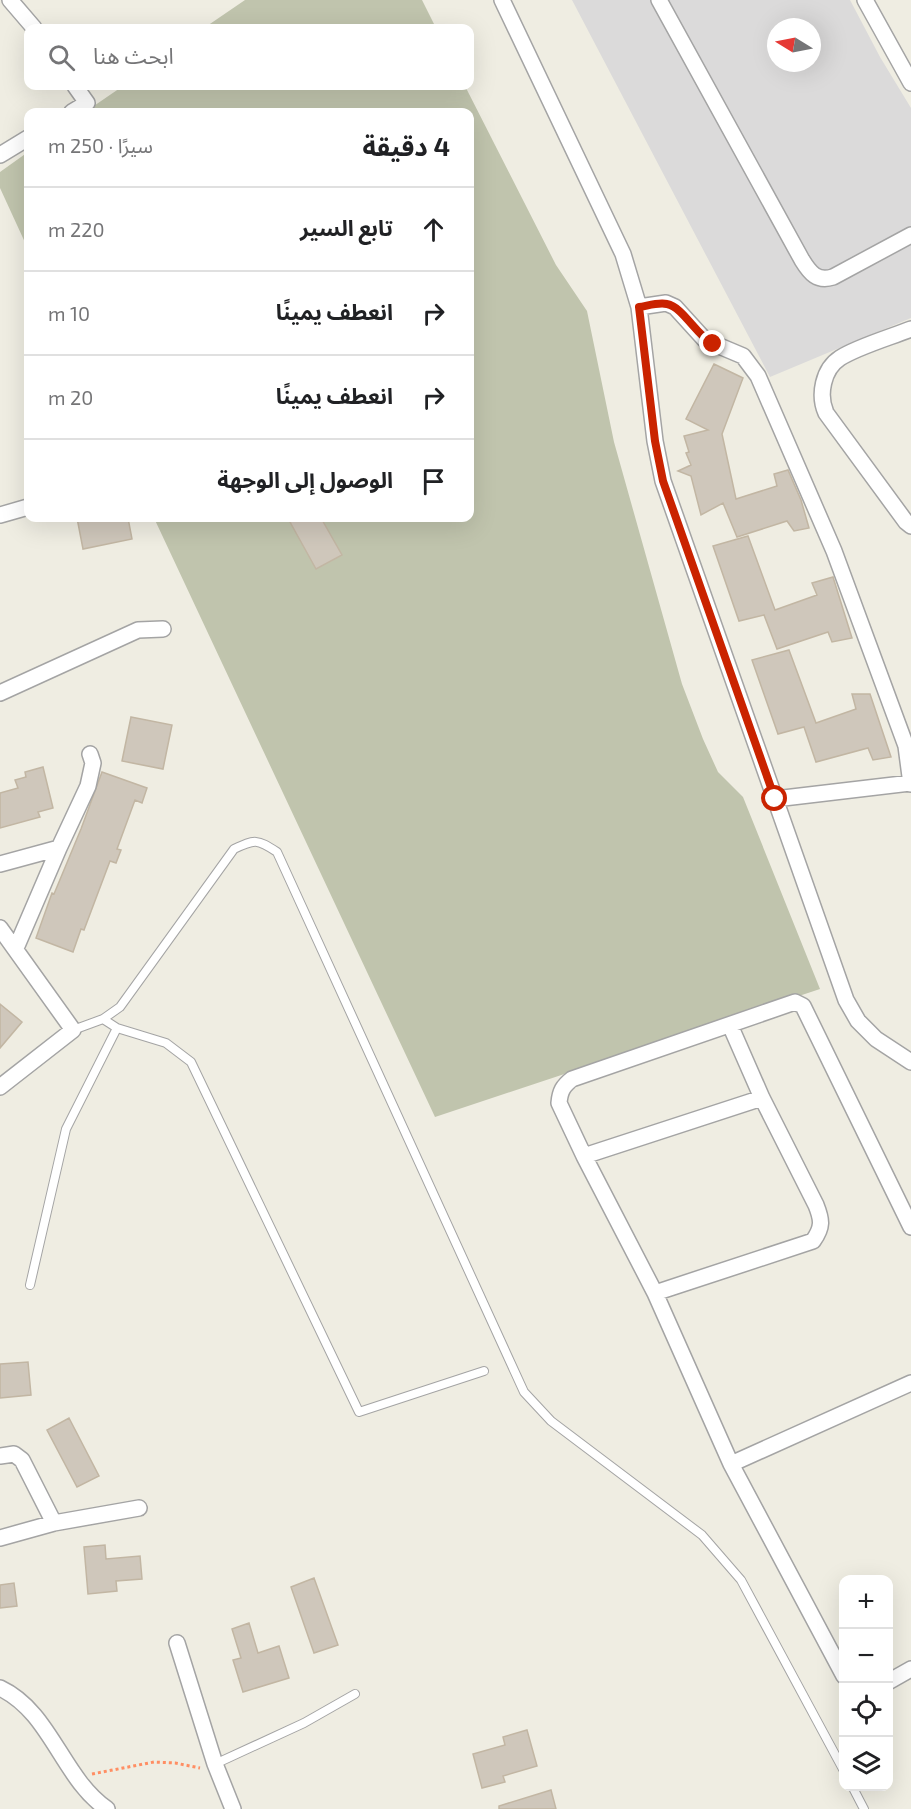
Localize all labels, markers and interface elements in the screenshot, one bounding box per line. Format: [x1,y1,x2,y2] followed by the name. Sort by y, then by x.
[767,18,821,72] north arrow
[24,24,474,90] search box
[45,41,78,74] icon: search
[93,42,174,68] text: ابحث هنا
[362,130,450,161] text: 4 دقيقة
[48,133,153,157] text: سيرًا · 250 m
[417,213,450,246] icon: ahead
[300,214,393,240] text: تابع السير
[48,217,105,241] text: 220 m
[417,297,450,330] icon: right
[276,298,393,324] text: انعطف يمينًا
[48,301,90,325] text: 10 m
[699,330,725,356] route end
[417,381,450,414] icon: right
[276,382,393,408] text: انعطف يمينًا
[48,385,93,409] text: 20 m
[417,465,450,498] icon: arrive
[217,466,393,492] text: الوصول إلى الوجهة
[761,785,787,811] route start
[839,1575,893,1791] map controls
[839,1575,893,1629] button: +
[839,1629,893,1683] button: −
[839,1683,893,1737] button: locate
[839,1737,893,1791] button: layers

